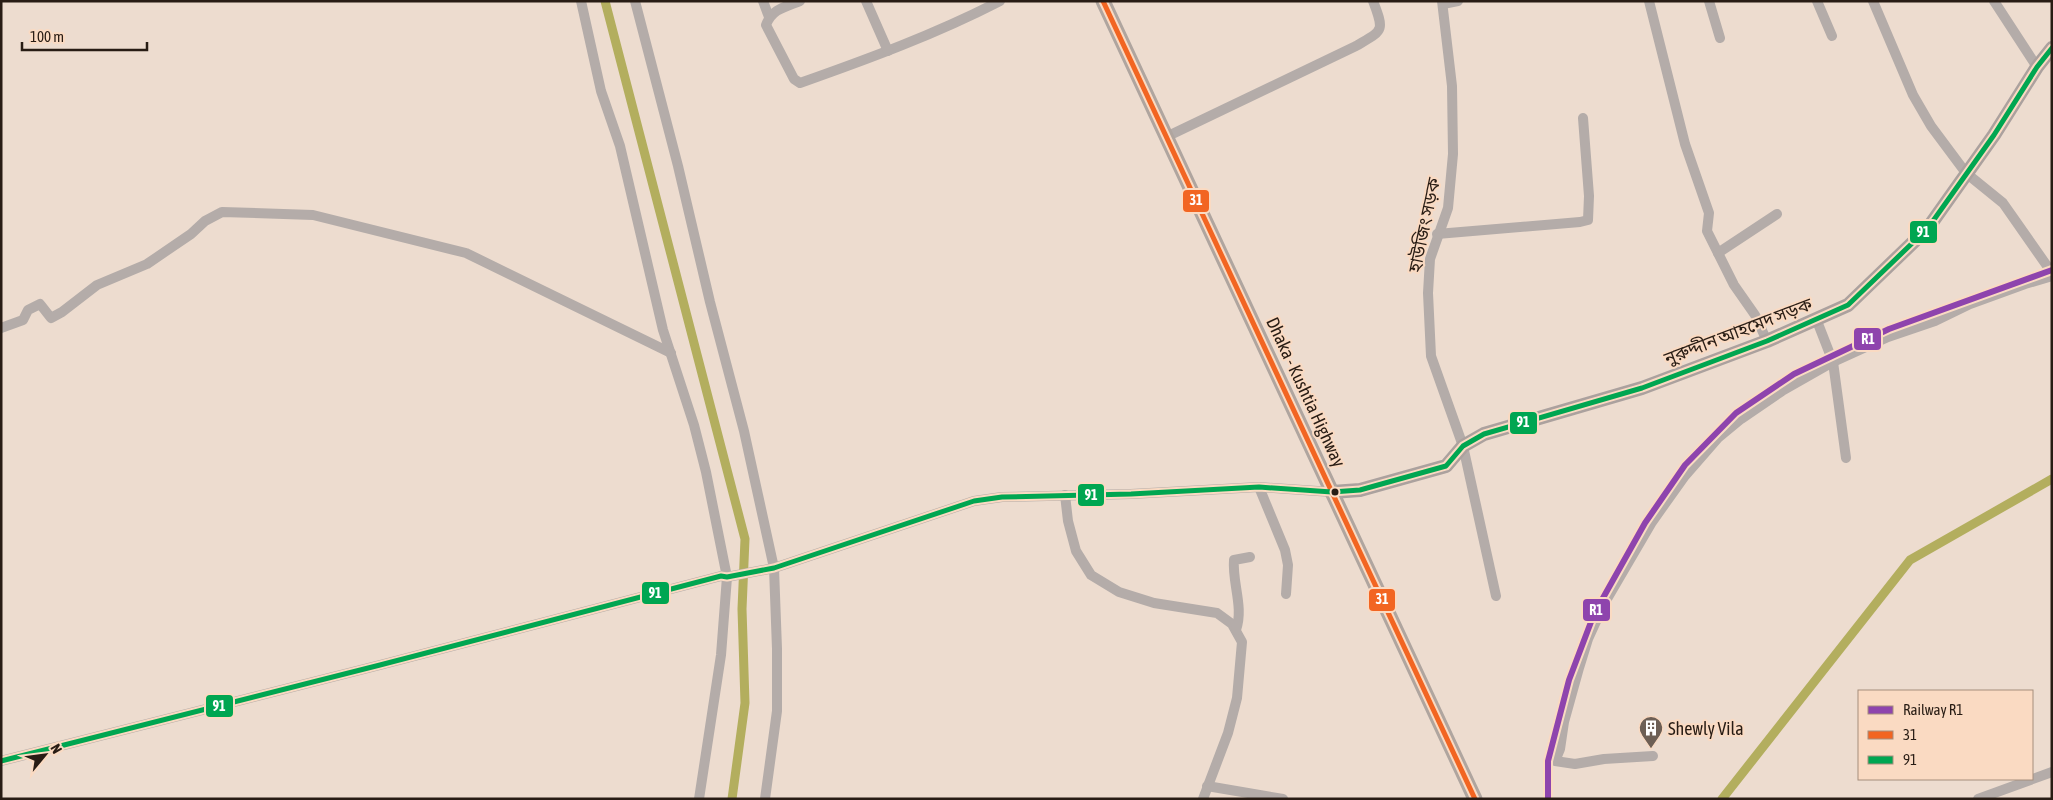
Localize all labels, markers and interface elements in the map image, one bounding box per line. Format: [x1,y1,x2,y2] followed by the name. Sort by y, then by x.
[22,20,148,52] scale bar
[30,28,64,45] text: 100 m
[1403,175,1444,275] street label: হাউজিং সড়ক
[1182,189,1210,213] line badge: 31
[1189,192,1203,208] text: 31
[1909,220,1938,244] line badge: 91
[1916,224,1930,240] text: 91
[1660,293,1816,370] street label: নুরুদ্দীন আহমেদ সড়ক
[1262,314,1350,470] street label: Dhaka - Kushtia Highway
[1853,327,1882,351] line badge: R1
[1861,331,1875,347] text: R1
[1509,411,1538,435] line badge: 91
[1516,414,1530,430] text: 91
[1077,483,1105,507] line badge: 91
[1084,487,1098,503] text: 91
[1330,487,1340,497] unlabelled marker
[641,581,670,605] line badge: 91
[648,585,662,601] text: 91
[1368,588,1396,612] line badge: 31
[1375,591,1389,607] text: 31
[1582,598,1611,622] line badge: R1
[1589,602,1603,618] text: R1
[1858,690,2033,780] legend
[205,694,234,718] line badge: 91
[212,698,226,714] text: 91
[1903,701,1963,718] text: Railway R1
[1638,715,1664,749] building icon: Shewly Vila
[1668,718,1744,739] place label: Shewly Vila
[1903,726,1917,743] text: 31
[20,730,70,780] north arrow
[47,741,65,756] text: N
[1903,751,1917,768] text: 91

